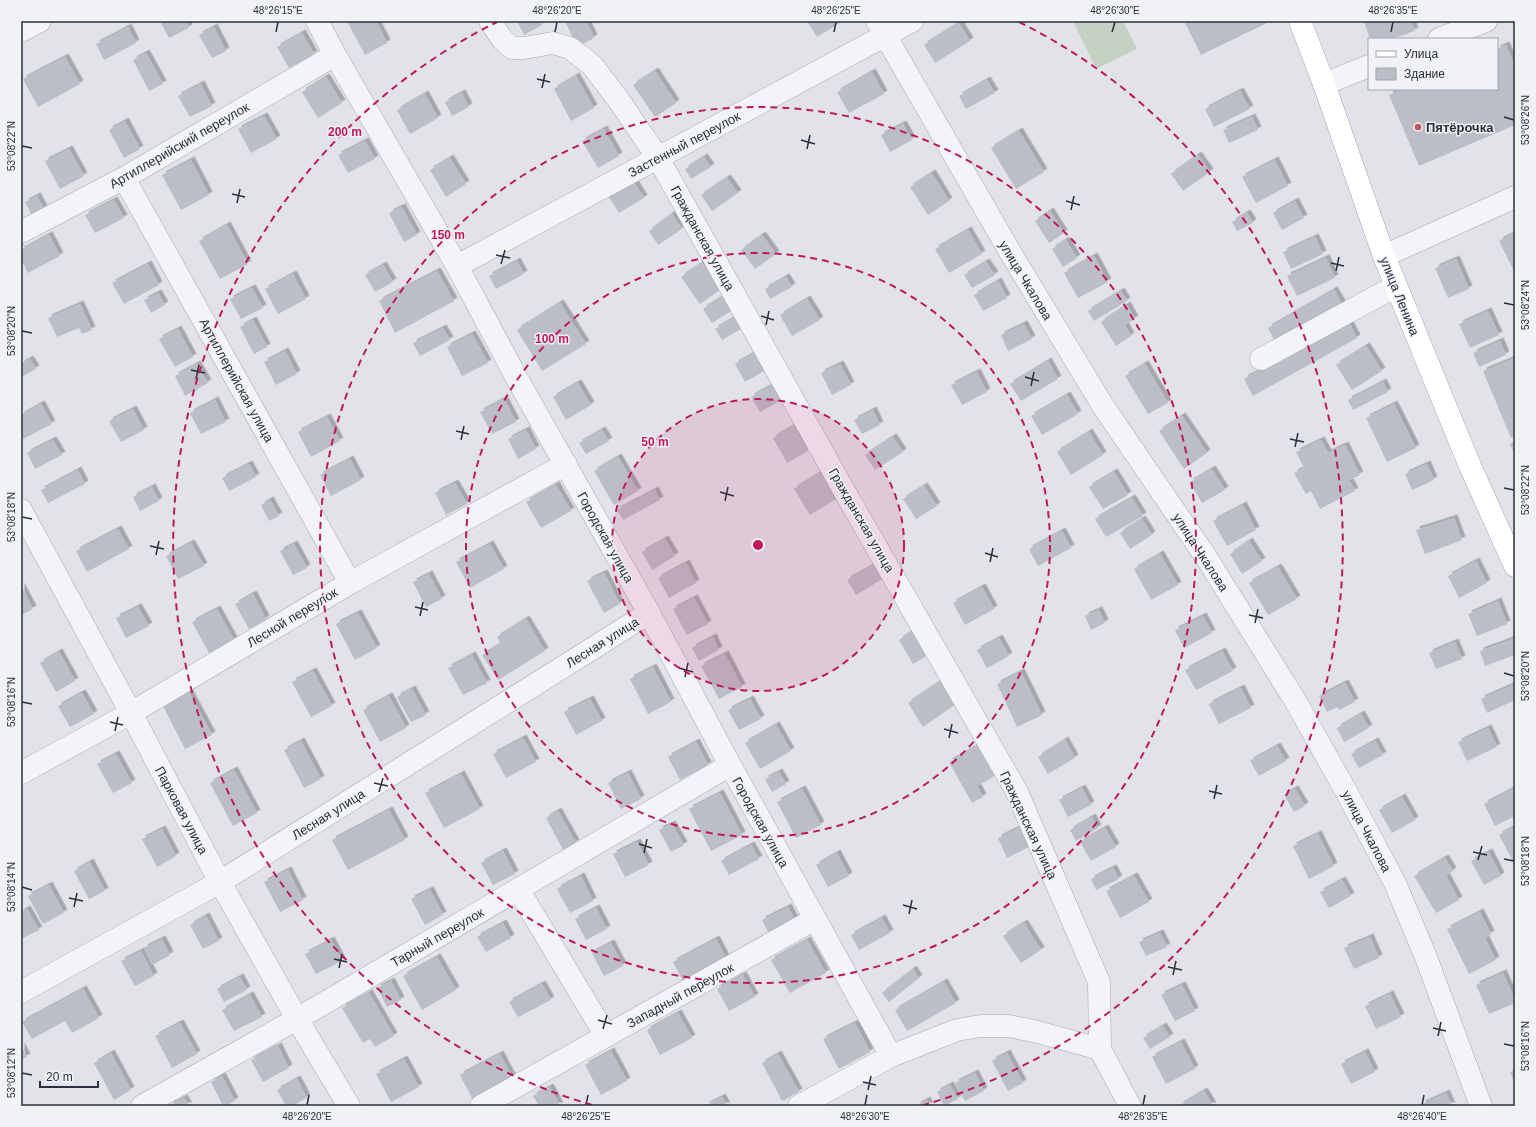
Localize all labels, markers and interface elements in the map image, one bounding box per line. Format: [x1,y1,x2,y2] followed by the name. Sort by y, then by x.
[253,5,303,16] text: 48°26'15"E
[532,5,582,16] text: 48°26'20"E
[811,5,861,16] text: 48°26'25"E
[1090,5,1140,16] text: 48°26'30"E
[1368,5,1418,16] text: 48°26'35"E
[1368,38,1498,90] legend
[1404,47,1438,61] text: Улица
[1404,67,1445,81] text: Здание
[1520,95,1531,145] text: 53°08'26"N
[107,99,252,192] street label: Артиллерийский переулок
[626,108,743,180] street label: Застенный переулок
[1426,120,1494,135] place label: Пятёрочка
[6,121,17,171] text: 53°08'22"N
[1413,122,1423,132] marker: Пятёрочка
[328,125,362,139] text: 200 m
[668,183,738,294] street label: Гражданская улица
[431,228,465,242] text: 150 m
[996,238,1056,323] street label: улица Чкалова
[1377,254,1423,339] street label: улица Ленина
[1520,280,1531,330] text: 53°08'24"N
[6,306,17,356] text: 53°08'20"N
[196,316,277,445] street label: Артиллерийская улица
[535,332,569,346] text: 100 m
[641,435,669,449] text: 50 m
[1520,465,1531,515] text: 53°08'22"N
[826,466,898,576] street label: Гражданская улица
[574,489,637,586] street label: Городская улица
[6,492,17,542] text: 53°08'18"N
[1170,510,1232,595] street label: улица Чкалова
[751,538,765,552] centre of rings
[244,584,341,650] street label: Лесной переулок
[563,614,642,671] street label: Лесная улица
[1520,651,1531,701] text: 53°08'20"N
[6,677,17,727] text: 53°08'16"N
[152,764,211,857] street label: Парковая улица
[997,769,1061,882] street label: Гражданская улица
[729,774,792,871] street label: Городская улица
[289,786,368,843] street label: Лесная улица
[1339,788,1395,875] street label: улица Чкалова
[1520,836,1531,886] text: 53°08'18"N
[6,862,17,912] text: 53°08'14"N
[388,905,487,970] street label: Тарный переулок
[624,960,737,1031] street label: Западный переулок
[1520,1021,1531,1071] text: 53°08'16"N
[6,1048,17,1098] text: 53°08'12"N
[40,1063,98,1089] scale bar
[46,1070,73,1084] text: 20 m
[282,1111,332,1122] text: 48°26'20"E
[561,1111,611,1122] text: 48°26'25"E
[840,1111,890,1122] text: 48°26'30"E
[1118,1111,1168,1122] text: 48°26'35"E
[1397,1111,1447,1122] text: 48°26'40"E

